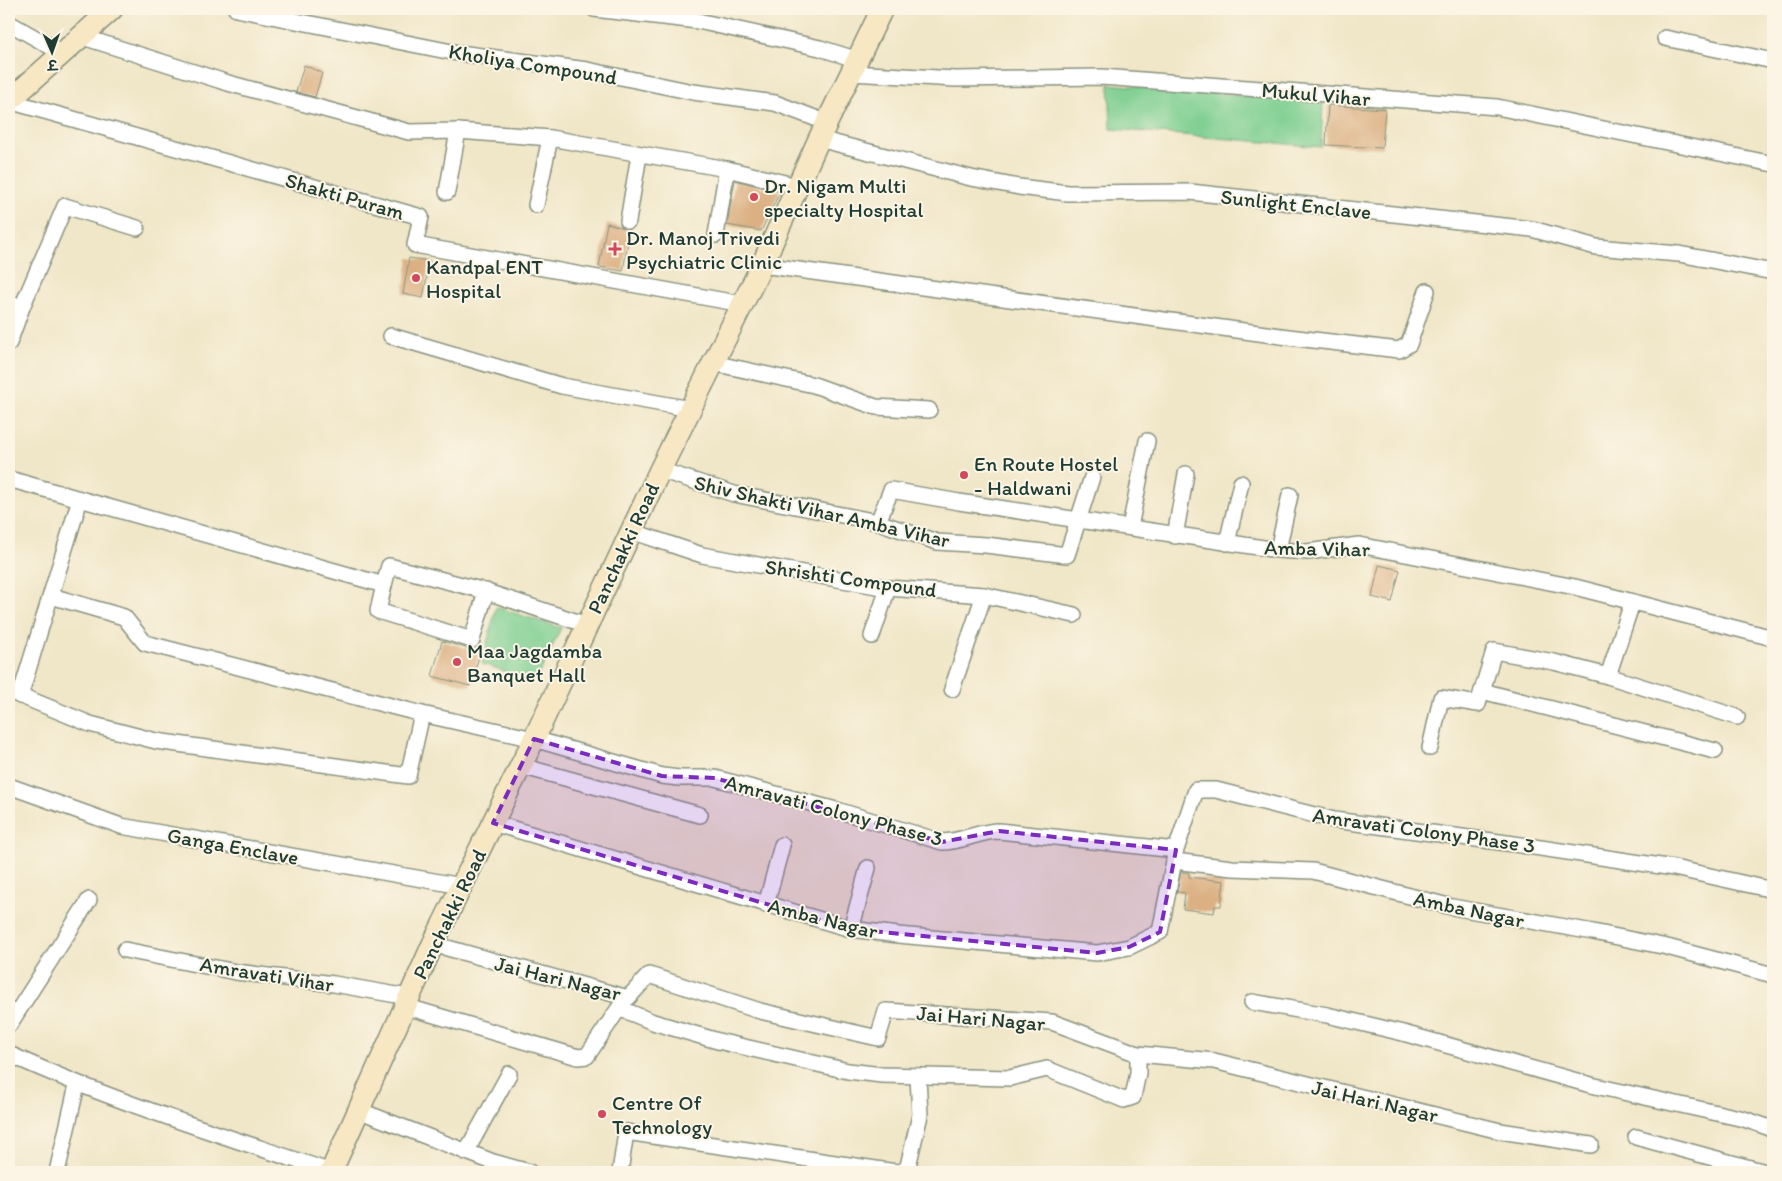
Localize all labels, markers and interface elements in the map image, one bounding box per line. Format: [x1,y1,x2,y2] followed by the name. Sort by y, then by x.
[28,28,78,78] north arrow
[447,38,620,90] street label: Kholiya Compound
[46,56,59,73] text: उ
[1260,77,1372,111] street label: Mukul Vihar
[283,167,407,225] street label: Shakti Puram
[764,173,923,222] place label: Dr. Nigam Multi specialty Hospital
[1220,184,1373,224] street label: Sunlight Enclave
[748,191,760,203] marker: Dr. Nigam Multi specialty Hospital
[626,225,782,274] place label: Dr. Manoj Trivedi Psychiatric Clinic
[608,242,622,256] marker: Dr. Manoj Trivedi Psychiatric Clinic
[426,254,543,303] place label: Kandpal ENT Hospital
[410,272,422,284] marker: Kandpal ENT Hospital
[974,451,1118,500] place label: En Route Hostel - Haldwani
[692,469,952,553] street label: Shiv Shakti Vihar Amba Vihar
[958,469,970,481] marker: En Route Hostel - Haldwani
[582,478,665,618] street label: Panchakki Road
[1264,535,1371,561] street label: Amba Vihar
[764,554,939,602] street label: Shrishti Compound
[467,638,602,687] place label: Maa Jagdamba Banquet Hall
[451,656,463,668] marker: Maa Jagdamba Banquet Hall
[722,769,946,851] street label: Amravati Colony Phase 3
[1311,802,1537,858] street label: Amravati Colony Phase 3
[165,822,301,870] street label: Ganga Enclave
[407,844,492,983] street label: Panchakki Road
[1412,885,1527,933] street label: Amba Nagar
[766,892,881,944] street label: Amba Nagar
[492,950,624,1006] street label: Jai Hari Nagar
[198,951,336,997] street label: Amravati Vihar
[916,1000,1047,1036] street label: Jai Hari Nagar
[1309,1074,1441,1128] street label: Jai Hari Nagar
[612,1090,712,1139] place label: Centre Of Technology
[596,1108,608,1120] marker: Centre Of Technology

